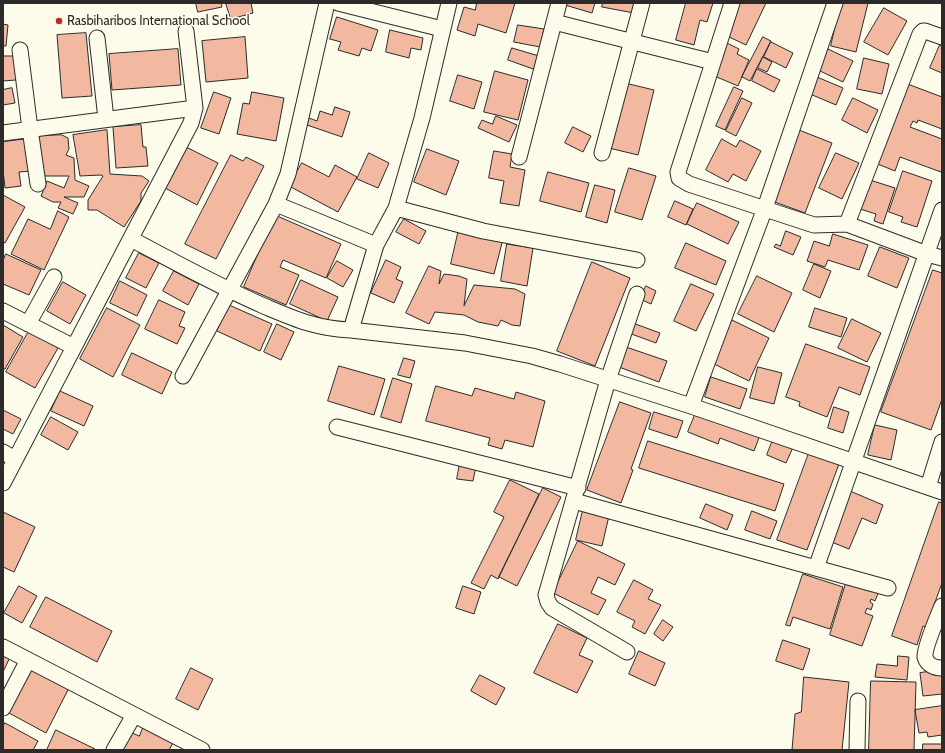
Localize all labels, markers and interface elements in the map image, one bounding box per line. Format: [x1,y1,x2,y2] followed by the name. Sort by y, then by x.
[67,13,250,29] place label: Rasbiharibos International School
[54,16,64,26] marker: Rasbiharibos International School

